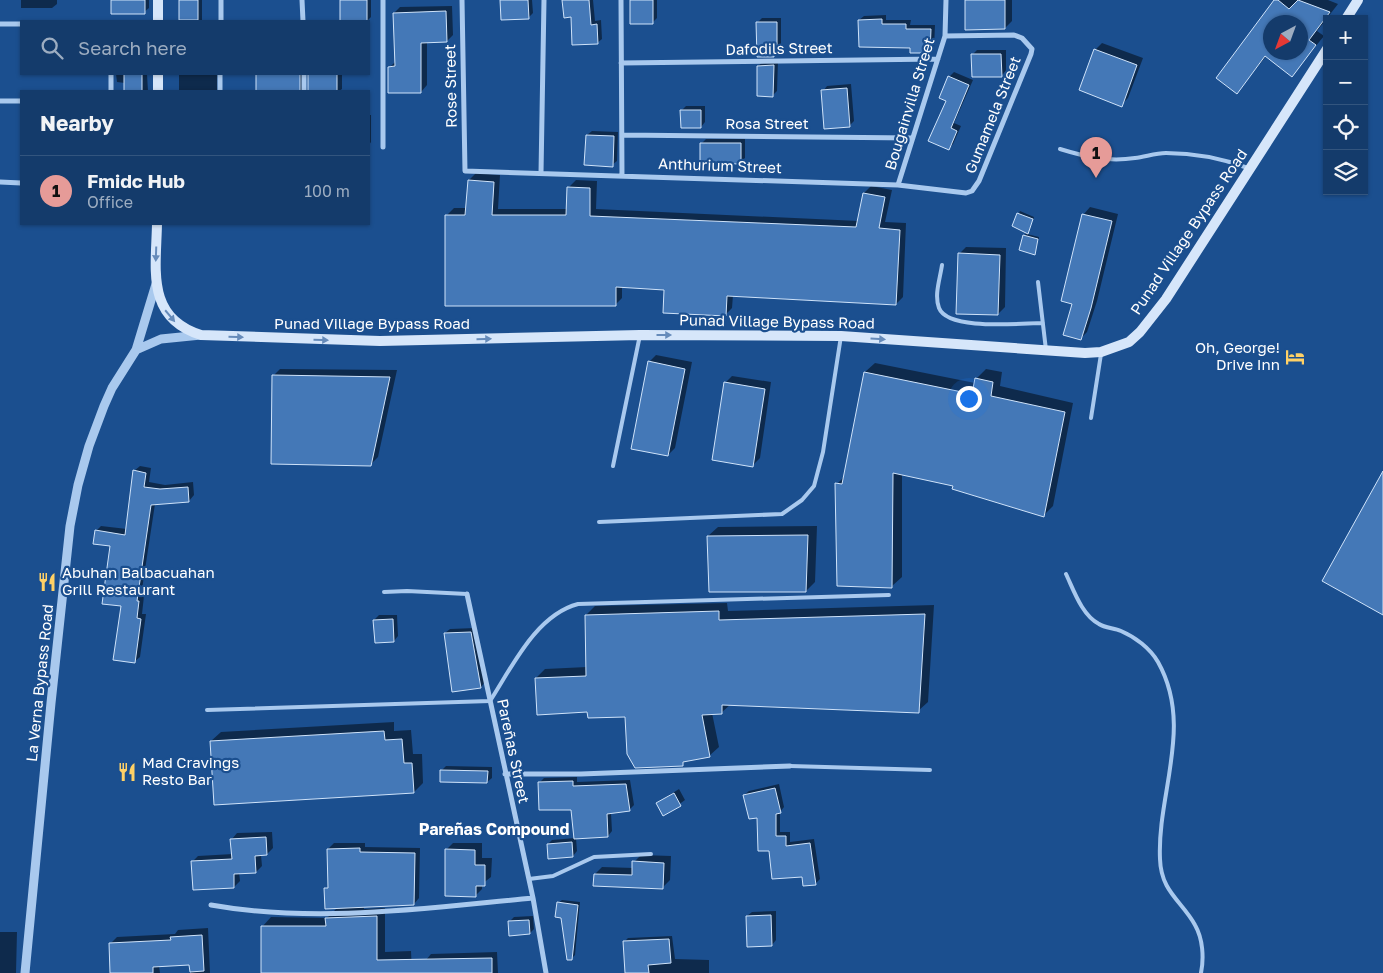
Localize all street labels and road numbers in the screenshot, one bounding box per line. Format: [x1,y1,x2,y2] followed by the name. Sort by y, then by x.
[880,35,938,172] street label: Bougainvilla Street
[725,38,833,58] street label: Dafodils Street
[440,44,460,128] street label: Rose Street
[960,53,1024,176] street label: Gumamela Street
[725,114,809,132] street label: Rosa Street
[1126,145,1250,318] street label: Punad Village Bypass Road
[658,154,782,176] street label: Anthurium Street
[679,310,875,332] street label: Punad Village Bypass Road
[274,314,470,332] street label: Punad Village Bypass Road
[22,603,56,763] street label: La Verna Bypass Road
[494,697,534,805] street label: Pareñas Street

